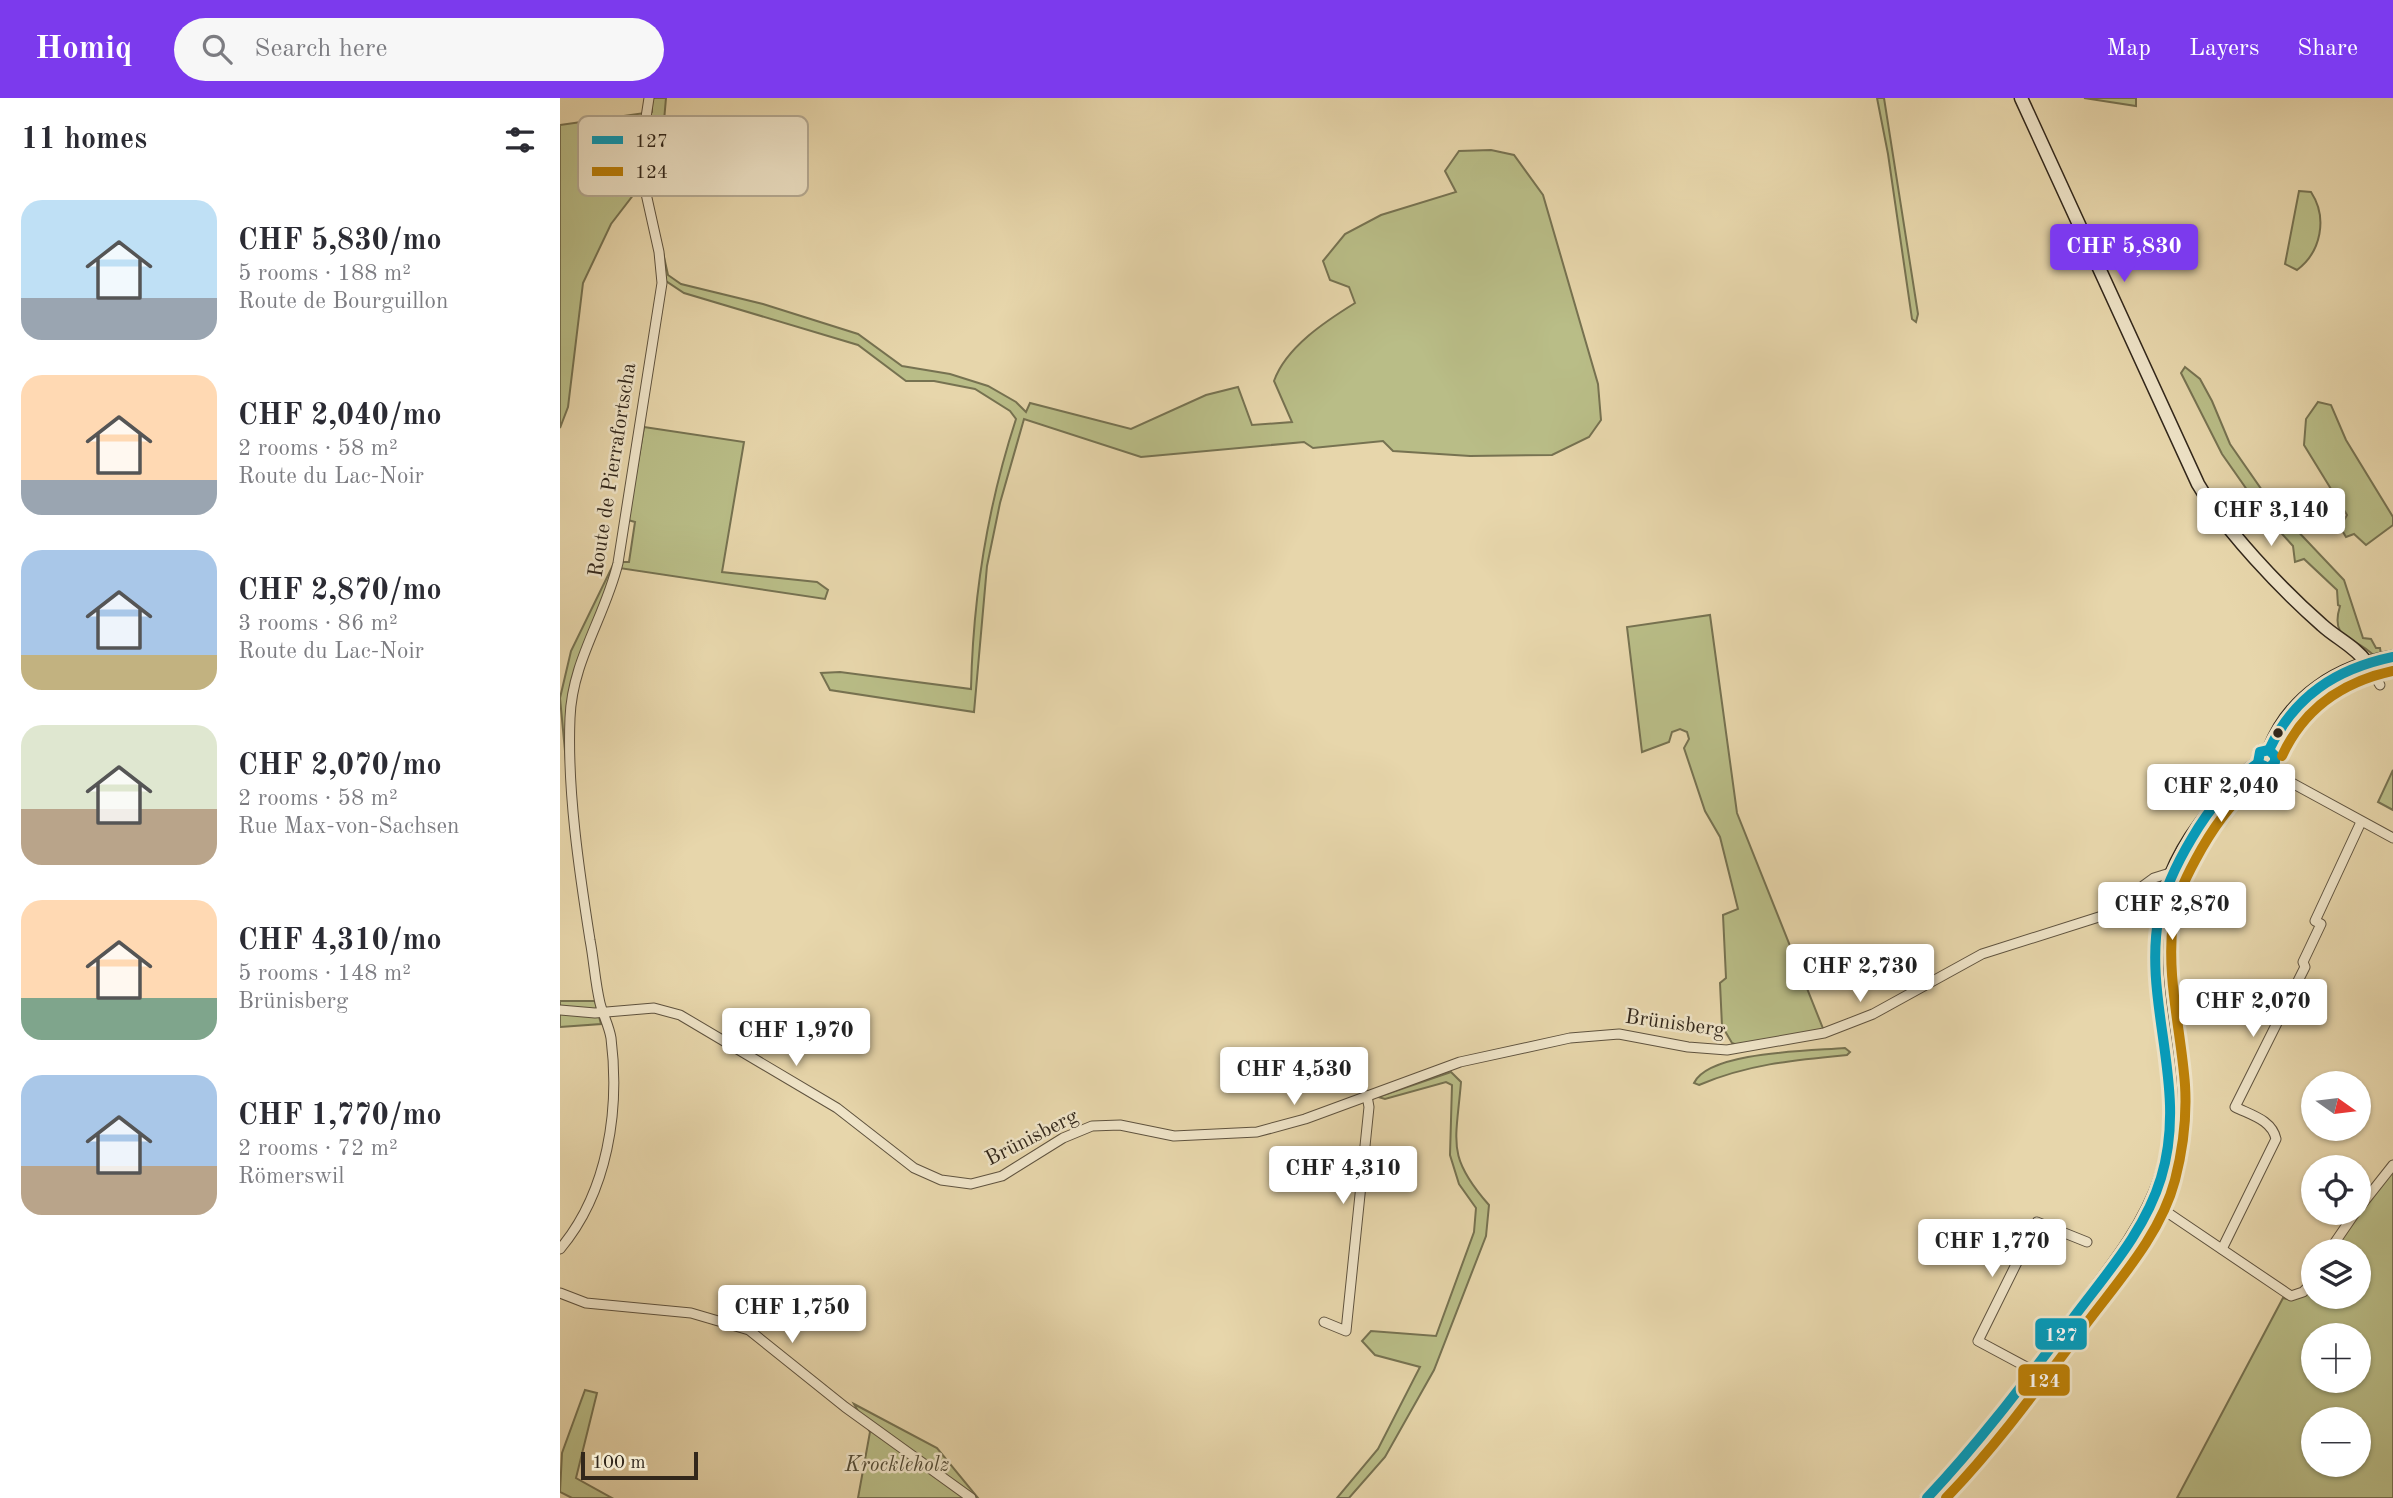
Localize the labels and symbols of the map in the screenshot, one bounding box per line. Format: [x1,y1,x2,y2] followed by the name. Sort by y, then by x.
[578,116,808,196] legend
[635,133,668,152] text: 127
[635,164,668,183] text: 124
[2044,225,2204,284] pin: CHF 5,830
[586,361,640,579] street label: Route de Pierrafortscha
[2191,489,2351,548] pin: CHF 3,140
[2271,726,2285,740] unlabelled marker
[2141,764,2301,824] pin: CHF 2,040
[2092,882,2252,942] pin: CHF 2,870
[1780,944,1940,1004] pin: CHF 2,730
[2173,979,2333,1039] pin: CHF 2,070
[1624,1007,1727,1042] street label: Brünisberg
[716,1009,876,1068] pin: CHF 1,970
[1214,1048,1374,1107] pin: CHF 4,530
[2301,1071,2371,1141] north arrow
[982,1105,1082,1170] street label: Brünisberg
[1263,1146,1423,1206] pin: CHF 4,310
[1912,1220,2072,1279] pin: CHF 1,770
[712,1286,872,1345] pin: CHF 1,750
[2034,1317,2088,1351] line badge: 127
[2044,1327,2078,1346] text: 127
[2017,1363,2071,1397] line badge: 124
[2027,1373,2061,1392] text: 124
[581,1449,698,1481] scale bar
[844,1455,949,1476] park label: Krockleholz

